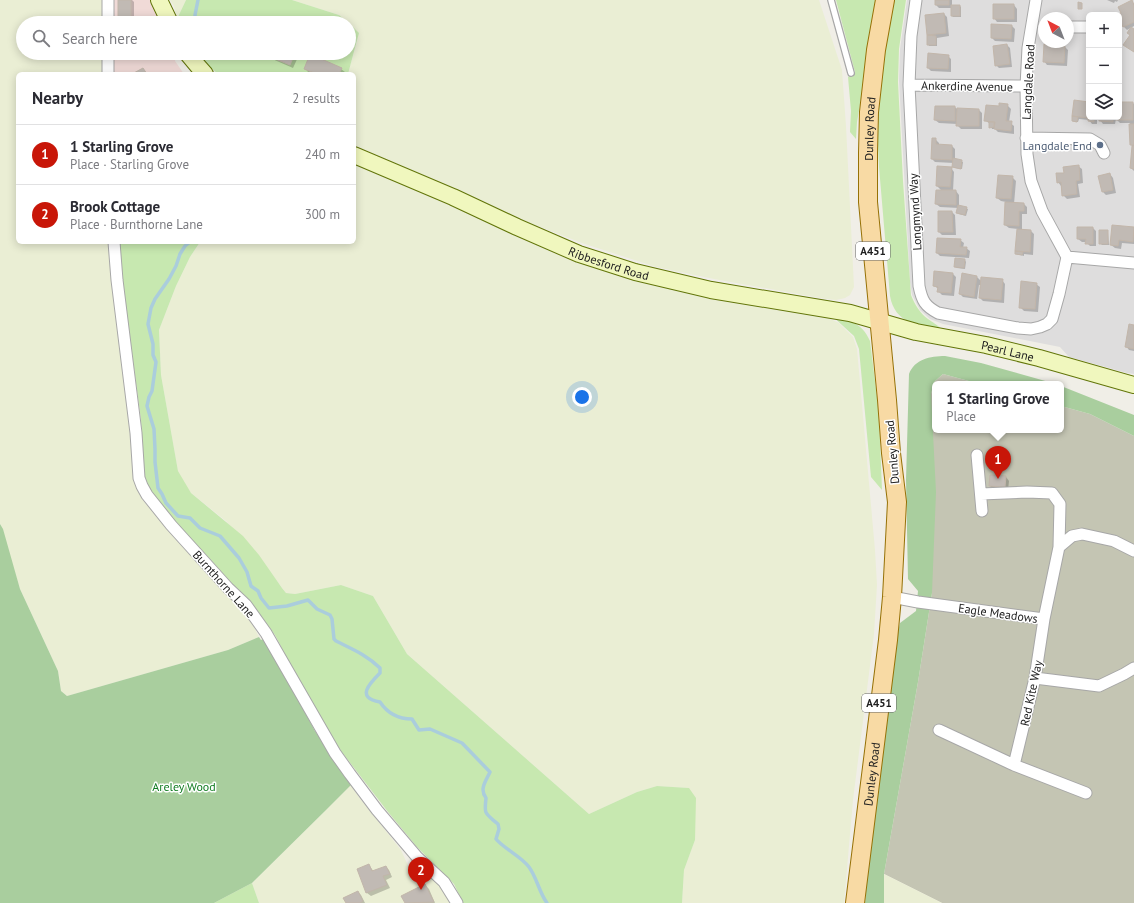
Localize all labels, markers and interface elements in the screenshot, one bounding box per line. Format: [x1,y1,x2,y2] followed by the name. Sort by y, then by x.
[1038,12,1074,48] north arrow
[1086,12,1122,120] map controls
[1086,12,1122,48] button: +
[16,16,356,60] search box
[30,27,52,49] icon: search
[62,29,138,48] text: Search here
[1019,44,1037,120] street label: Langdale Road
[1086,48,1122,84] button: −
[921,78,1013,94] street label: Ankerdine Avenue
[1086,84,1122,120] button: layers
[32,87,83,109] text: Nearby
[292,90,340,107] text: 2 results
[861,96,878,161] street label: Dunley Road
[70,137,173,156] text: 1 Starling Grove
[1022,138,1092,153] place label: Langdale End
[1095,140,1105,150] marker: Langdale End
[41,146,49,163] text: 1
[305,146,340,163] text: 240 m
[70,156,189,173] text: Place · Starling Grove
[905,173,925,251] street label: Longmynd Way
[70,197,160,216] text: Brook Cottage
[41,206,49,223] text: 2
[305,206,340,223] text: 300 m
[70,216,203,233] text: Place · Burnthorne Lane
[856,242,890,260] road number: A451
[566,243,651,283] street label: Ribbesford Road
[980,337,1036,364] street label: Pearl Lane
[932,381,1064,433] popup
[572,387,592,407] your location
[946,389,1050,408] text: 1 Starling Grove
[946,408,976,425] text: Place
[882,419,902,485] street label: Dunley Road
[985,446,1011,479] pin: 1
[190,547,258,621] street label: Burnthorne Lane
[957,600,1039,626] street label: Eagle Meadows
[1017,658,1045,727] street label: Red Kite Way
[862,694,896,712] road number: A451
[860,741,883,807] street label: Dunley Road
[152,779,216,794] park label: Areley Wood
[408,857,434,890] pin: 2

